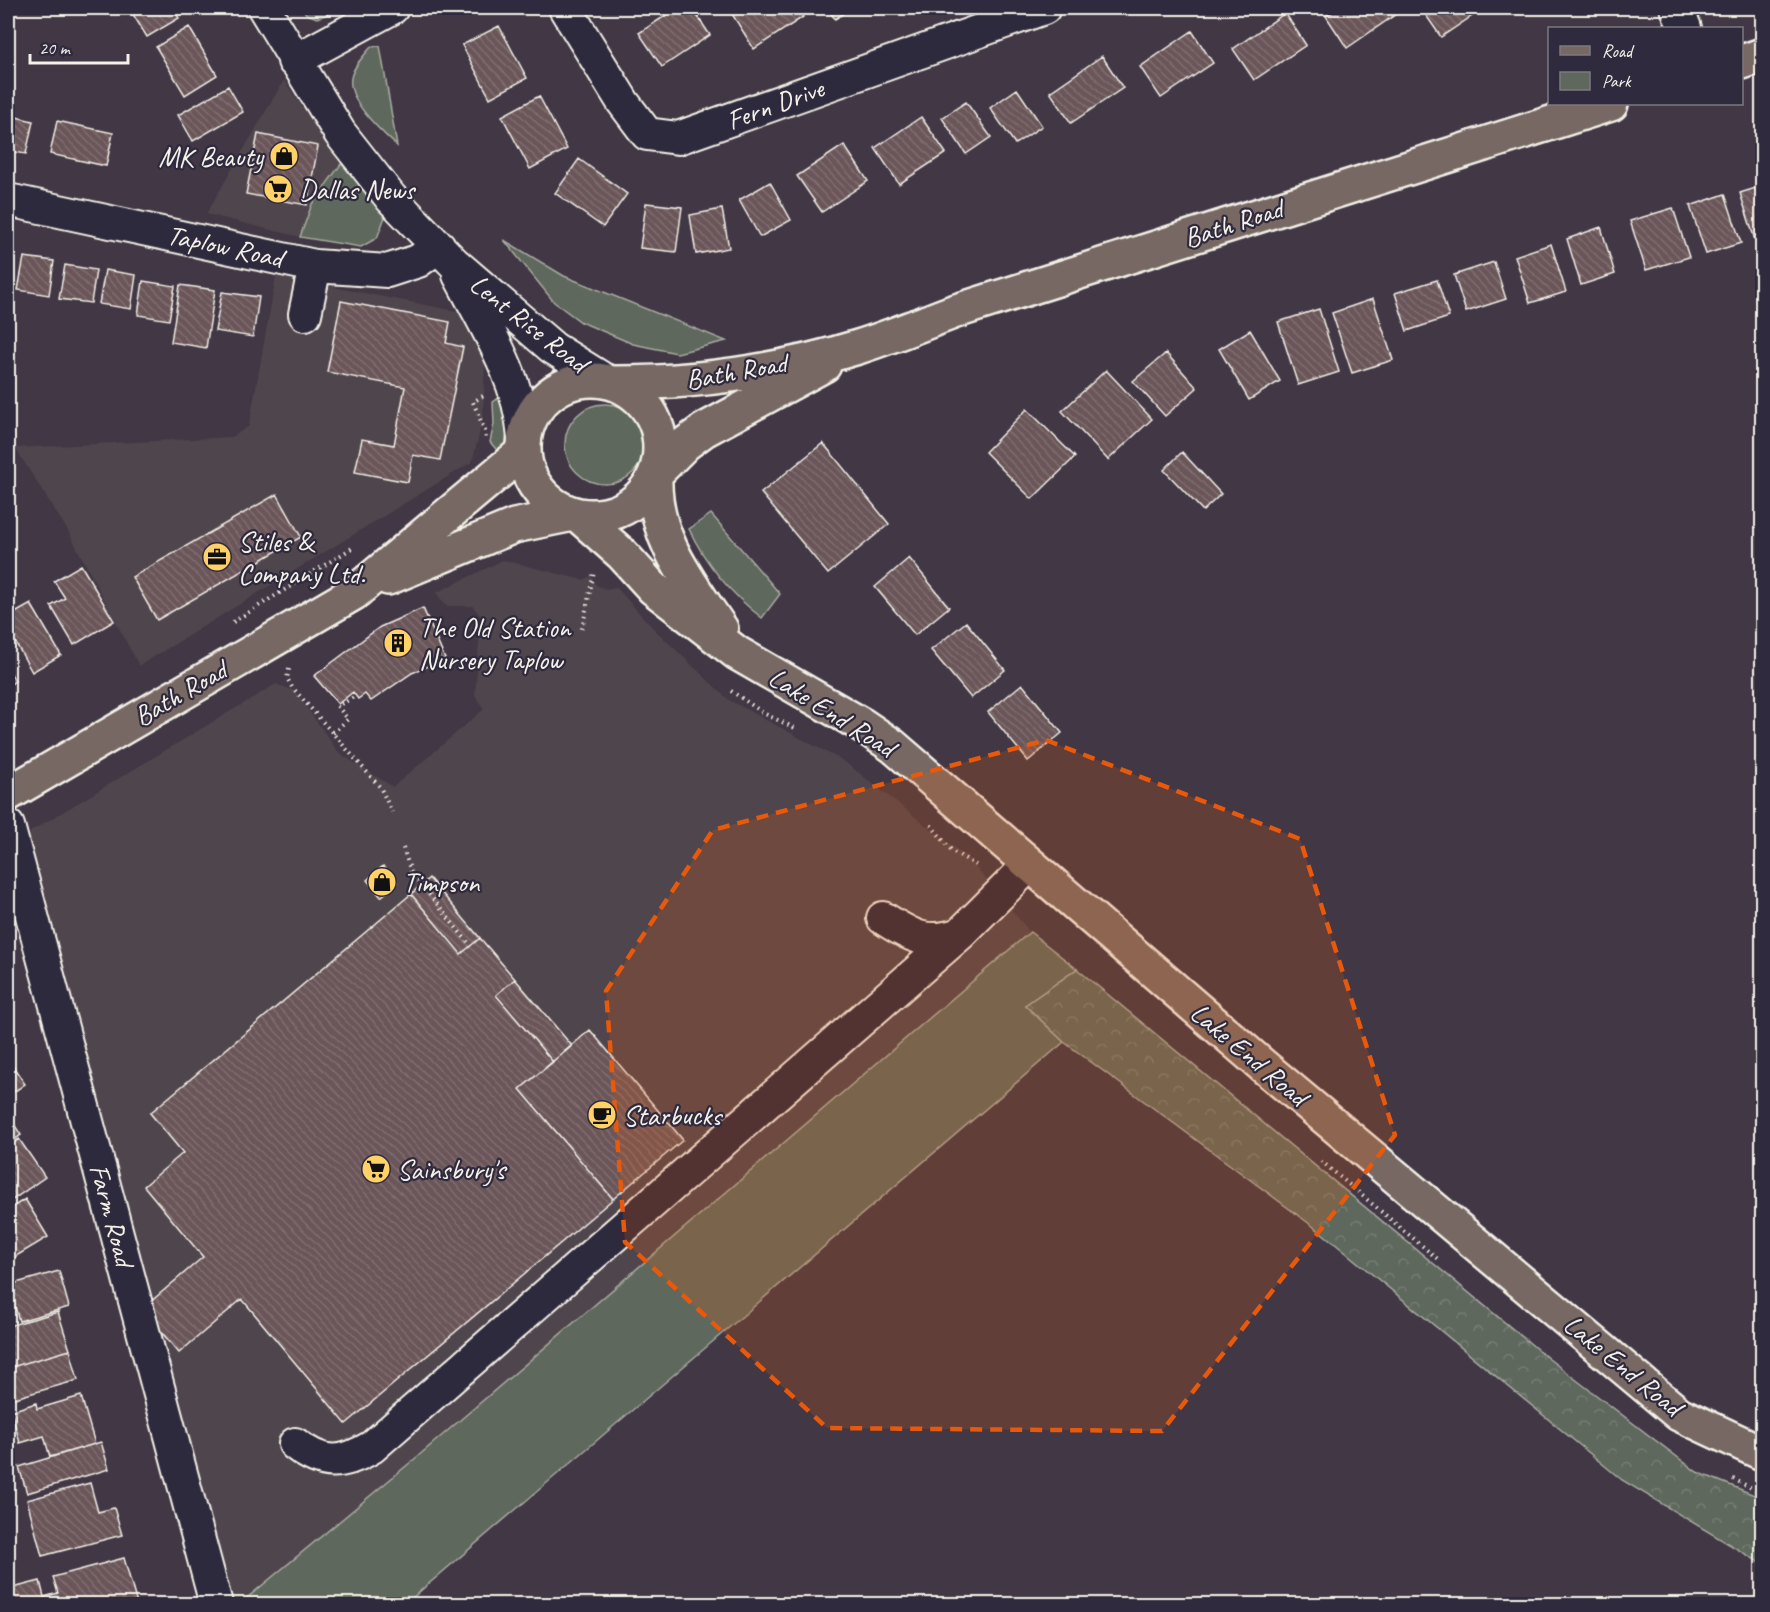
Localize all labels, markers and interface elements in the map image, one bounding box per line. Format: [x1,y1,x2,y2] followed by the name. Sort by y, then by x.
[30,27,128,65] scale bar
[1548,27,1743,105] legend
[39,37,72,59] text: 20 m
[1602,40,1635,62] text: Road
[722,70,830,138] street label: Fern Drive
[1602,70,1632,92] text: Park
[158,139,265,174] place label: MK Beauty
[268,140,300,172] shop icon: MK Beauty
[299,172,417,207] place label: Dallas News
[262,173,294,205] supermarket icon: Dallas News
[1179,189,1291,255] street label: Bath Road
[164,217,290,276] street label: Taplow Road
[463,266,598,382] street label: Lent Rise Road
[683,344,793,397] street label: Bath Road
[238,524,366,591] place label: Stiles & Company Ltd.
[201,541,233,573] office icon: Stiles & Company Ltd.
[419,610,572,677] place label: The Old Station Nursery Taplow
[382,627,414,659] building icon: The Old Station Nursery Taplow
[127,650,236,734] street label: Bath Road
[762,659,905,767] street label: Lake End Road
[403,865,481,900] place label: Timpson
[366,866,398,898] shop icon: Timpson
[1183,995,1318,1116] street label: Lake End Road
[623,1098,723,1133] place label: Starbucks
[586,1099,618,1131] cafe icon: Starbucks
[397,1152,507,1187] place label: Sainsbury's
[360,1153,392,1185] supermarket icon: Sainsbury's
[82,1160,143,1274] street label: Farm Road
[1557,1307,1692,1426] street label: Lake End Road

